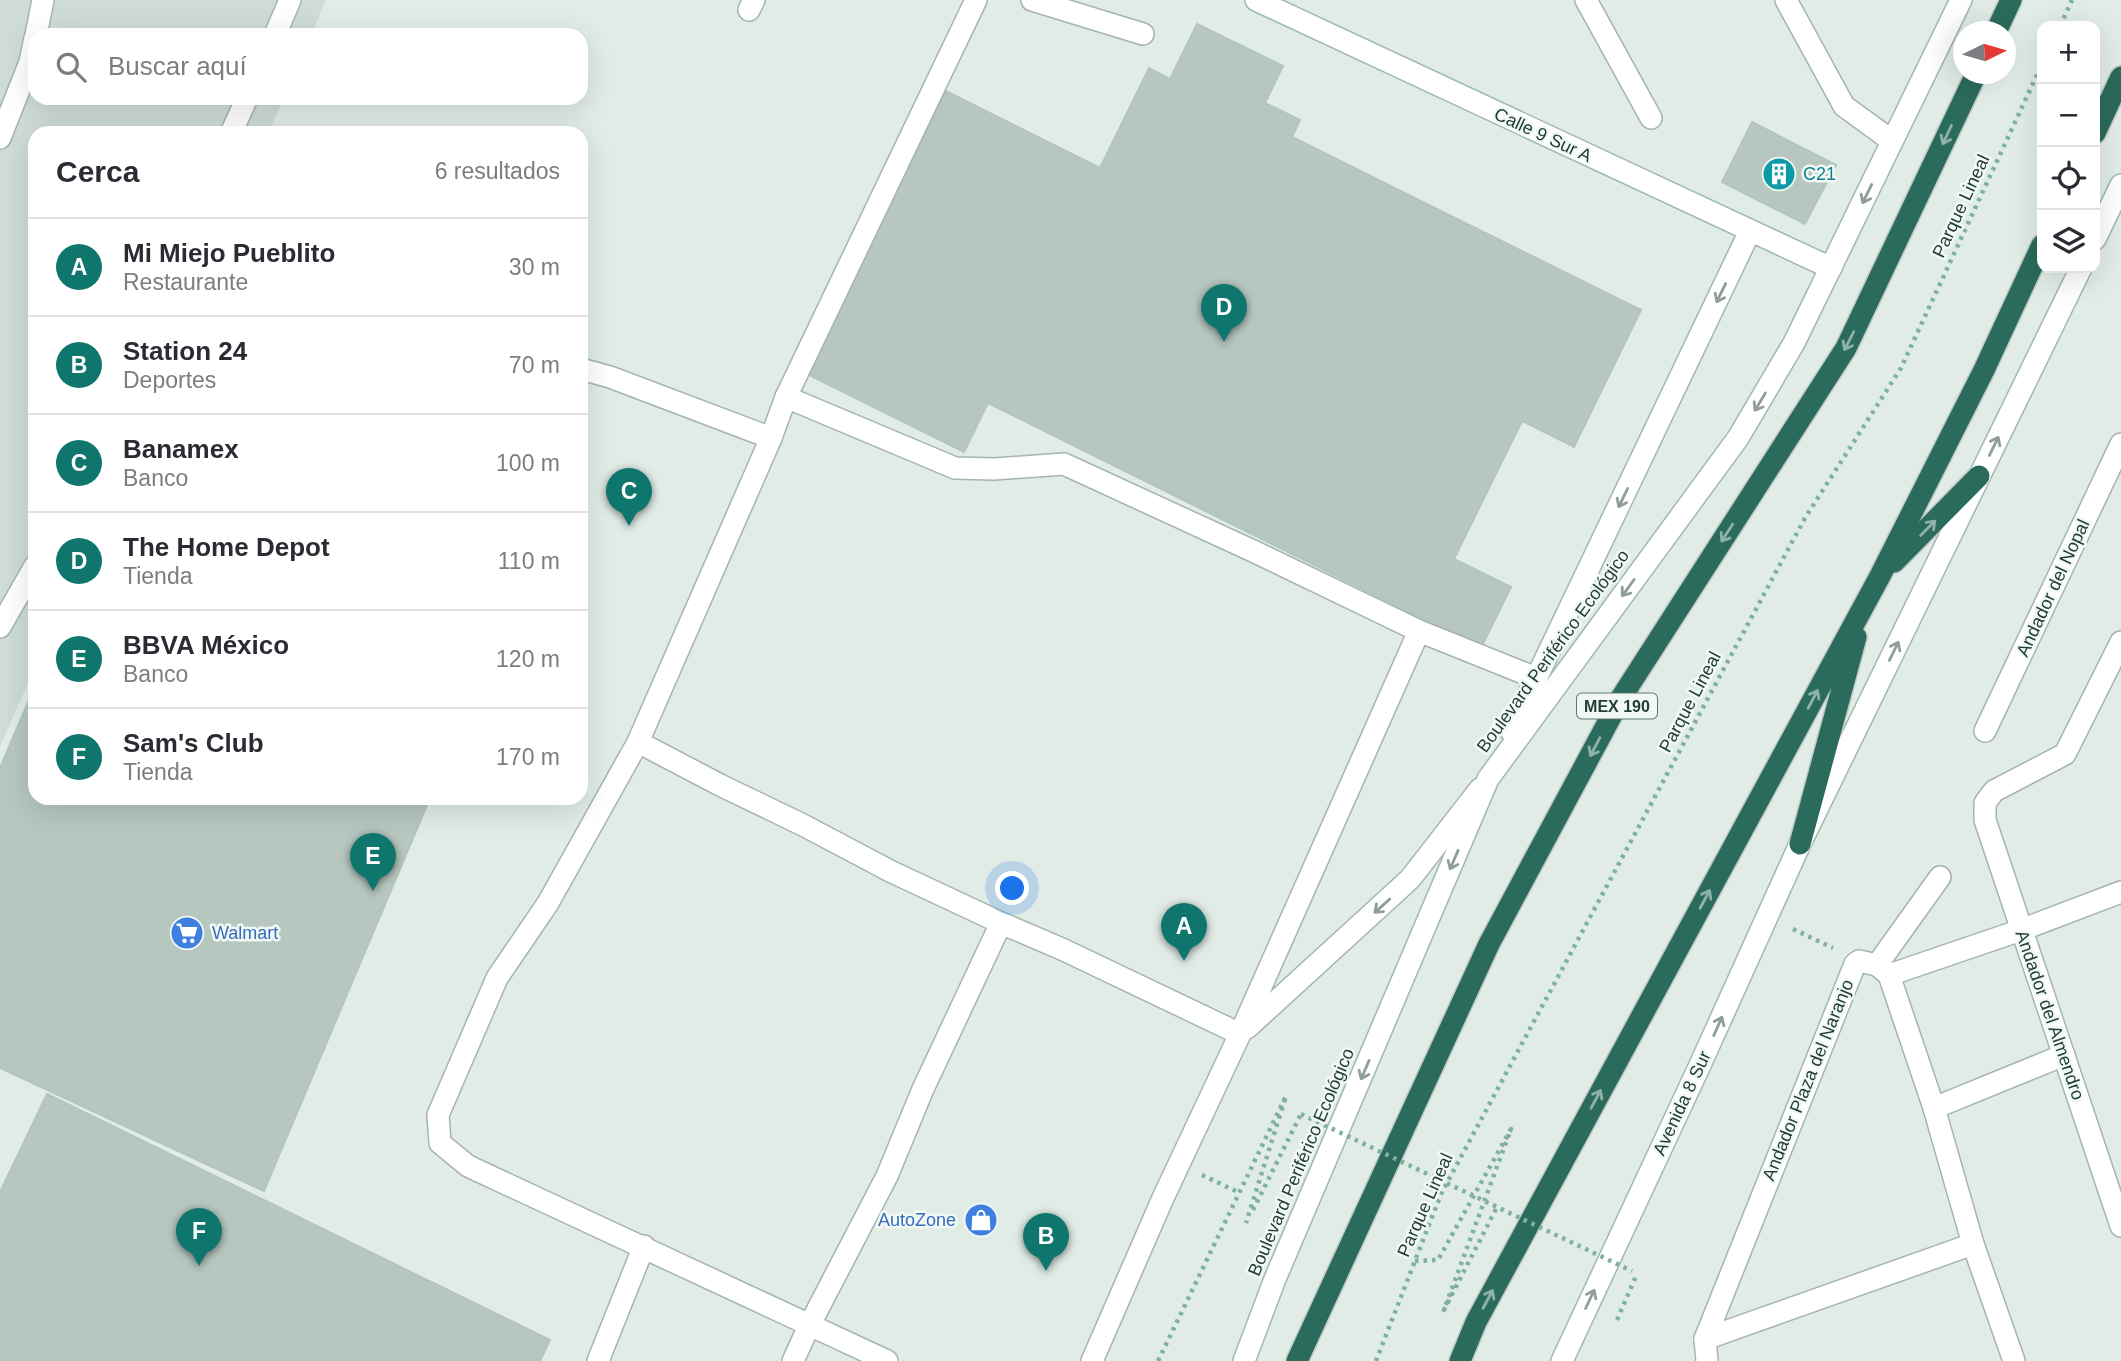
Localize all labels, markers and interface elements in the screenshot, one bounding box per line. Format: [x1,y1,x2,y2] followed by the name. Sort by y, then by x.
[1953,21,2016,84] north arrow
[2037,21,2100,273] map controls
[2037,21,2100,84] button: +
[28,28,588,105] search box
[52,48,90,86] icon: search
[108,51,247,81] text: Buscar aquí
[2037,84,2100,147] button: −
[1491,104,1595,166] street label: Calle 9 Sur A
[1939,124,1953,145] one-way arrow
[2037,147,2100,210] button: locate
[1928,151,1994,261] street label: Parque Lineal
[56,155,139,188] text: Cerca
[1760,155,1798,193] building icon: C21
[435,158,560,184] text: 6 resultados
[1803,164,1836,184] place label: C21
[1860,183,1873,204] one-way arrow
[2037,210,2100,273] button: layers
[123,238,335,268] text: Mi Miejo Pueblito
[71,254,87,280] text: A
[509,254,560,280] text: 30 m
[123,269,248,295] text: Restaurante
[1714,282,1727,303] one-way arrow
[1201,284,1247,342] pin: D
[1841,330,1855,351] one-way arrow
[123,336,247,366] text: Station 24
[71,352,87,378] text: B
[509,352,560,378] text: 70 m
[123,367,216,393] text: Deportes
[1752,392,1766,412] one-way arrow
[123,434,239,464] text: Banamex
[1987,436,2001,457] one-way arrow
[71,450,87,476] text: C
[496,450,560,476] text: 100 m
[123,465,188,491] text: Banco
[606,468,652,526] pin: C
[1615,487,1629,508] one-way arrow
[2012,516,2094,660] street label: Andador del Nopal
[1919,519,1936,536] one-way arrow
[1720,522,1734,542] one-way arrow
[123,532,330,562] text: The Home Depot
[1473,546,1633,756] street label: Boulevard Periférico Ecológico
[71,548,87,574] text: D
[498,548,560,574] text: 110 m
[123,563,192,589] text: Tienda
[1621,578,1636,597] one-way arrow
[123,630,289,660] text: BBVA México
[1888,641,1901,662] one-way arrow
[71,646,87,672] text: E
[496,646,560,672] text: 120 m
[1655,648,1725,756] street label: Parque Lineal
[123,661,188,687] text: Banco
[1807,689,1820,710] one-way arrow
[1577,694,1657,719] road number: MEX 190
[123,728,264,758] text: Sam's Club
[1588,736,1601,757] one-way arrow
[72,744,86,770] text: F
[496,744,560,770] text: 170 m
[123,759,192,785] text: Tienda
[350,833,396,891] pin: E
[1446,849,1459,871] one-way arrow
[995,871,1029,905] your location
[1699,889,1712,910] one-way arrow
[1374,897,1391,914] one-way arrow
[1161,903,1207,961] pin: A
[168,914,206,952] supermarket icon: Walmart
[212,923,278,943] place label: Walmart
[2012,928,2088,1102] street label: Andador del Almendro
[1758,977,1858,1183] street label: Andador Plaza del Naranjo
[1711,1016,1725,1037] one-way arrow
[1244,1045,1358,1279] street label: Boulevard Periférico Ecológico
[1649,1048,1715,1158] street label: Avenida 8 Sur
[1357,1058,1370,1080] one-way arrow
[1590,1089,1604,1110] one-way arrow
[1393,1150,1457,1260] street label: Parque Lineal
[962,1201,1000,1239] shop icon: AutoZone
[176,1208,222,1266] pin: F
[878,1210,956,1230] place label: AutoZone
[1023,1213,1069,1271] pin: B
[1482,1289,1495,1310] one-way arrow
[1584,1289,1598,1310] one-way arrow

